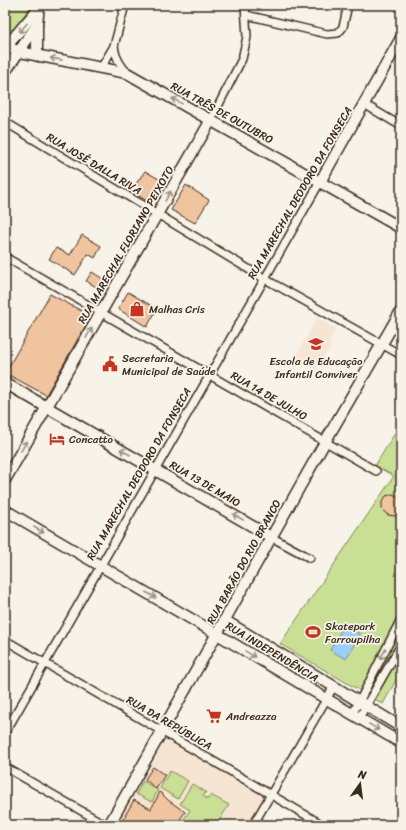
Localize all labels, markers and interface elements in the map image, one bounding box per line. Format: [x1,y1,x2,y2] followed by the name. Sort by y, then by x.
[18,23,27,33] one-way arrow
[50,55,63,63] one-way arrow
[167,77,277,149] street label: RUA TRÊS DE OUTUBRO
[171,97,183,105] one-way arrow
[243,103,357,283] street label: RUA MARECHAL DEODORO DA FONSECA
[43,128,145,200] street label: RUA JOSÉ DALLA RIVA
[73,162,179,328] street label: RUA MARECHAL FLORIANO PEIXOTO
[164,190,172,202] one-way arrow
[128,300,146,318] shop icon: Malhas Cris
[149,300,206,319] place label: Malhas Cris
[86,327,94,339] one-way arrow
[307,335,325,353] school or university icon: Escola de Educação Infantil Conviver
[122,349,216,381] place label: Secretaria Municipal de Saúde
[270,352,363,384] place label: Escola de Educação Infantil Conviver
[101,355,119,373] public building icon: Secretaria Municipal de Saúde
[227,366,311,426] street label: RUA 14 DE JULHO
[82,384,196,564] street label: RUA MARECHAL DEODORO DA FONSECA
[48,430,66,448] hotel icon: Concatto
[69,430,113,449] place label: Concatto
[21,440,29,452] one-way arrow
[119,448,131,456] one-way arrow
[166,456,244,512] street label: RUA 13 DE MAIO
[202,496,286,628] street label: RUA BARÃO DO RIO BRANCO
[232,513,244,521] one-way arrow
[33,527,45,535] one-way arrow
[145,592,157,600] one-way arrow
[222,617,322,687] street label: RUA INDEPENDÊNCIA
[325,617,381,649] place label: Skatepark Farroupilha
[304,623,322,641] sports icon: Skatepark Farroupilha
[379,647,386,659] one-way arrow
[244,650,256,658] one-way arrow
[123,691,215,755] street label: RUA DA REPÚBLICA
[205,707,223,725] supermarket icon: Andreazza
[225,707,277,726] place label: Andreazza
[368,724,380,732] one-way arrow
[340,764,380,804] north arrow
[355,764,369,785] text: N

